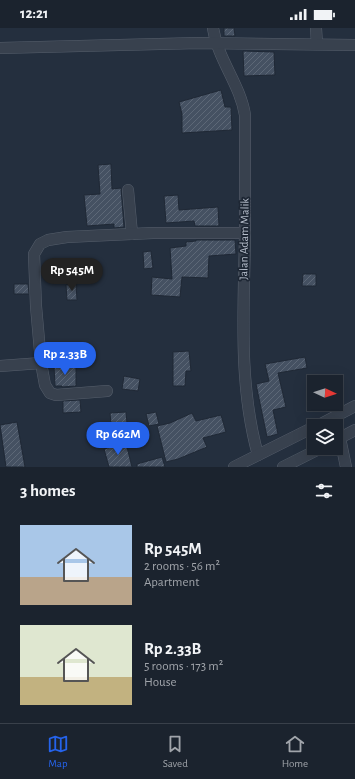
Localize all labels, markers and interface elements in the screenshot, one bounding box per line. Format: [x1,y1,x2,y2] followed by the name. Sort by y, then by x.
[20,6,48,21] text: 12:21
[237,197,251,280] street label: Jalan Adam Malik
[35,258,109,292] pin: Rp 545M
[50,264,94,277] text: Rp 545M
[24,342,106,376] pin: Rp 2.33B
[43,348,87,361] text: Rp 2.33B
[307,375,343,411] north arrow
[307,375,343,455] map controls
[307,419,343,455] button: layers
[81,422,155,456] pin: Rp 662M
[95,428,141,441] text: Rp 662M
[313,480,335,502] icon: filters
[20,482,76,499] text: 3 homes
[144,540,202,557] text: Rp 545M
[52,541,100,589] icon: home
[144,560,220,573] text: 2 rooms · 56 m²
[144,576,199,589] text: Apartment
[144,640,201,657] text: Rp 2.33B
[52,641,100,689] icon: home
[144,660,223,673] text: 5 rooms · 173 m²
[144,676,176,689] text: House
[47,733,69,770] tab: Map
[163,733,188,770] tab: Saved
[282,733,308,770] tab: Home

